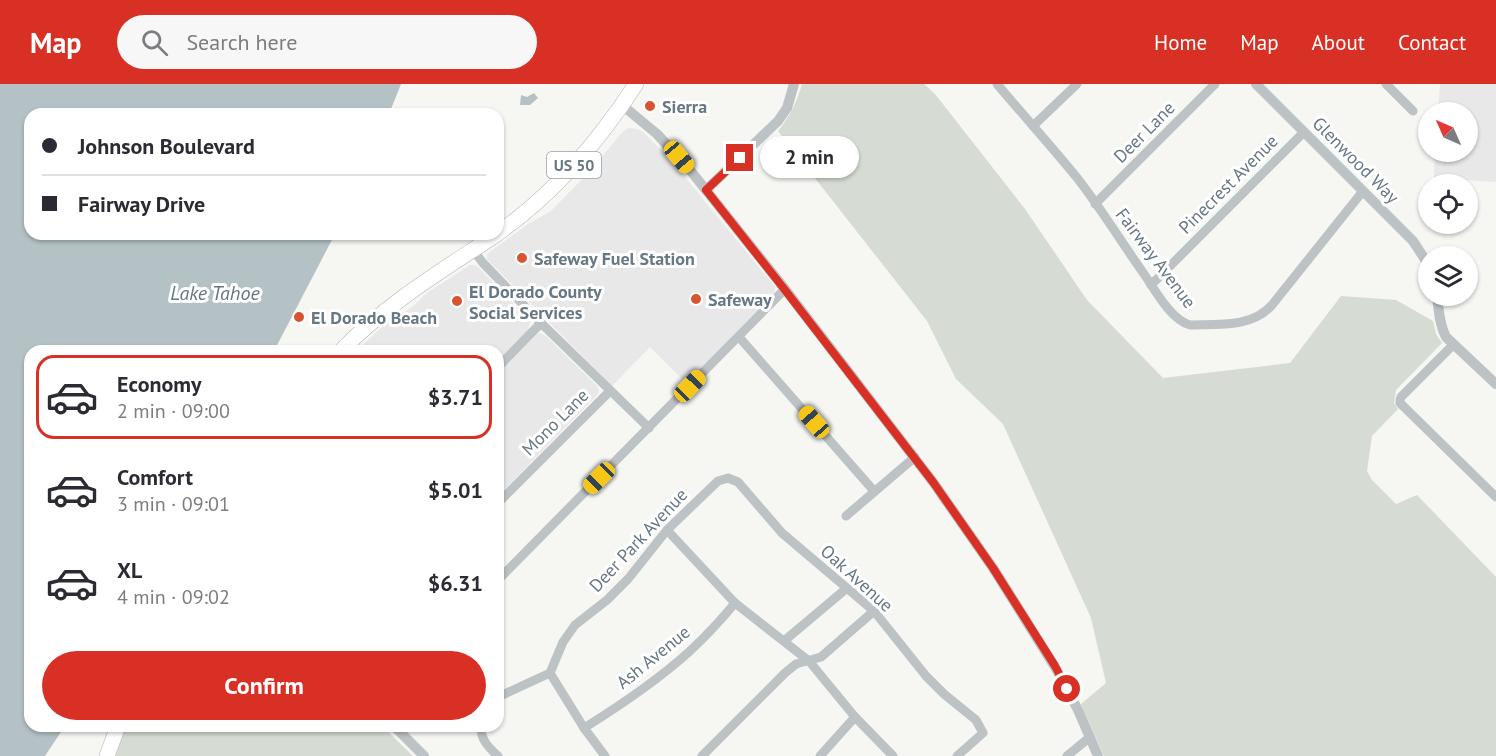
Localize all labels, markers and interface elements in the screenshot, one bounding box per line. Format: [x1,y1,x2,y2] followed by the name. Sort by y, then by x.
[117,15,537,69] search box
[30,24,81,61] text: Map
[138,26,171,59] icon: search
[186,28,297,56] text: Search here
[1154,29,1207,56] text: Home
[1240,29,1279,56] text: Map
[1312,29,1365,56] text: About
[1398,29,1466,56] text: Contact
[662,95,707,118] place label: Sierra
[1108,96,1180,168] street label: Deer Lane
[643,99,657,113] marker: Sierra
[1418,102,1478,162] north arrow
[1418,102,1478,306] map controls
[1308,112,1405,209] street label: Glenwood Way
[1173,129,1283,239] street label: Pinecrest Avenue
[78,132,255,160] text: Johnson Boulevard
[661,137,697,177] car
[761,137,860,179] callout: 2 min
[726,144,753,171] route end
[785,144,834,170] text: 2 min
[547,152,601,178] road number: US 50
[1418,174,1478,234] button: locate
[78,190,205,218] text: Fairway Drive
[1111,203,1201,313] street label: Fairway Avenue
[1418,246,1478,306] button: layers
[534,247,695,270] place label: Safeway Fuel Station
[515,251,529,265] marker: Safeway Fuel Station
[170,280,260,306] water label: Lake Tahoe
[469,280,602,324] place label: El Dorado County Social Services
[708,288,772,311] place label: Safeway
[689,292,703,306] marker: Safeway
[450,294,464,308] marker: El Dorado County Social Services
[311,306,437,329] place label: El Dorado Beach
[292,310,306,324] marker: El Dorado Beach
[671,367,709,405] car
[45,370,99,424] icon: car
[117,370,201,398] text: Economy
[428,383,483,411] text: $3.71
[517,384,593,460] street label: Mono Lane
[117,398,230,424] text: 2 min · 09:00
[795,403,833,441] car
[580,459,618,497] car
[45,463,99,517] icon: car
[117,463,193,491] text: Comfort
[428,476,483,504] text: $5.01
[584,483,692,597] street label: Deer Park Avenue
[117,491,230,517] text: 3 min · 09:01
[816,539,898,617] street label: Oak Avenue
[45,556,99,610] icon: car
[117,556,142,584] text: XL
[428,569,483,597] text: $6.31
[117,584,230,610] text: 4 min · 09:02
[611,620,695,694] street label: Ash Avenue
[42,651,486,720] button: Confirm
[1053,675,1080,702] route start

